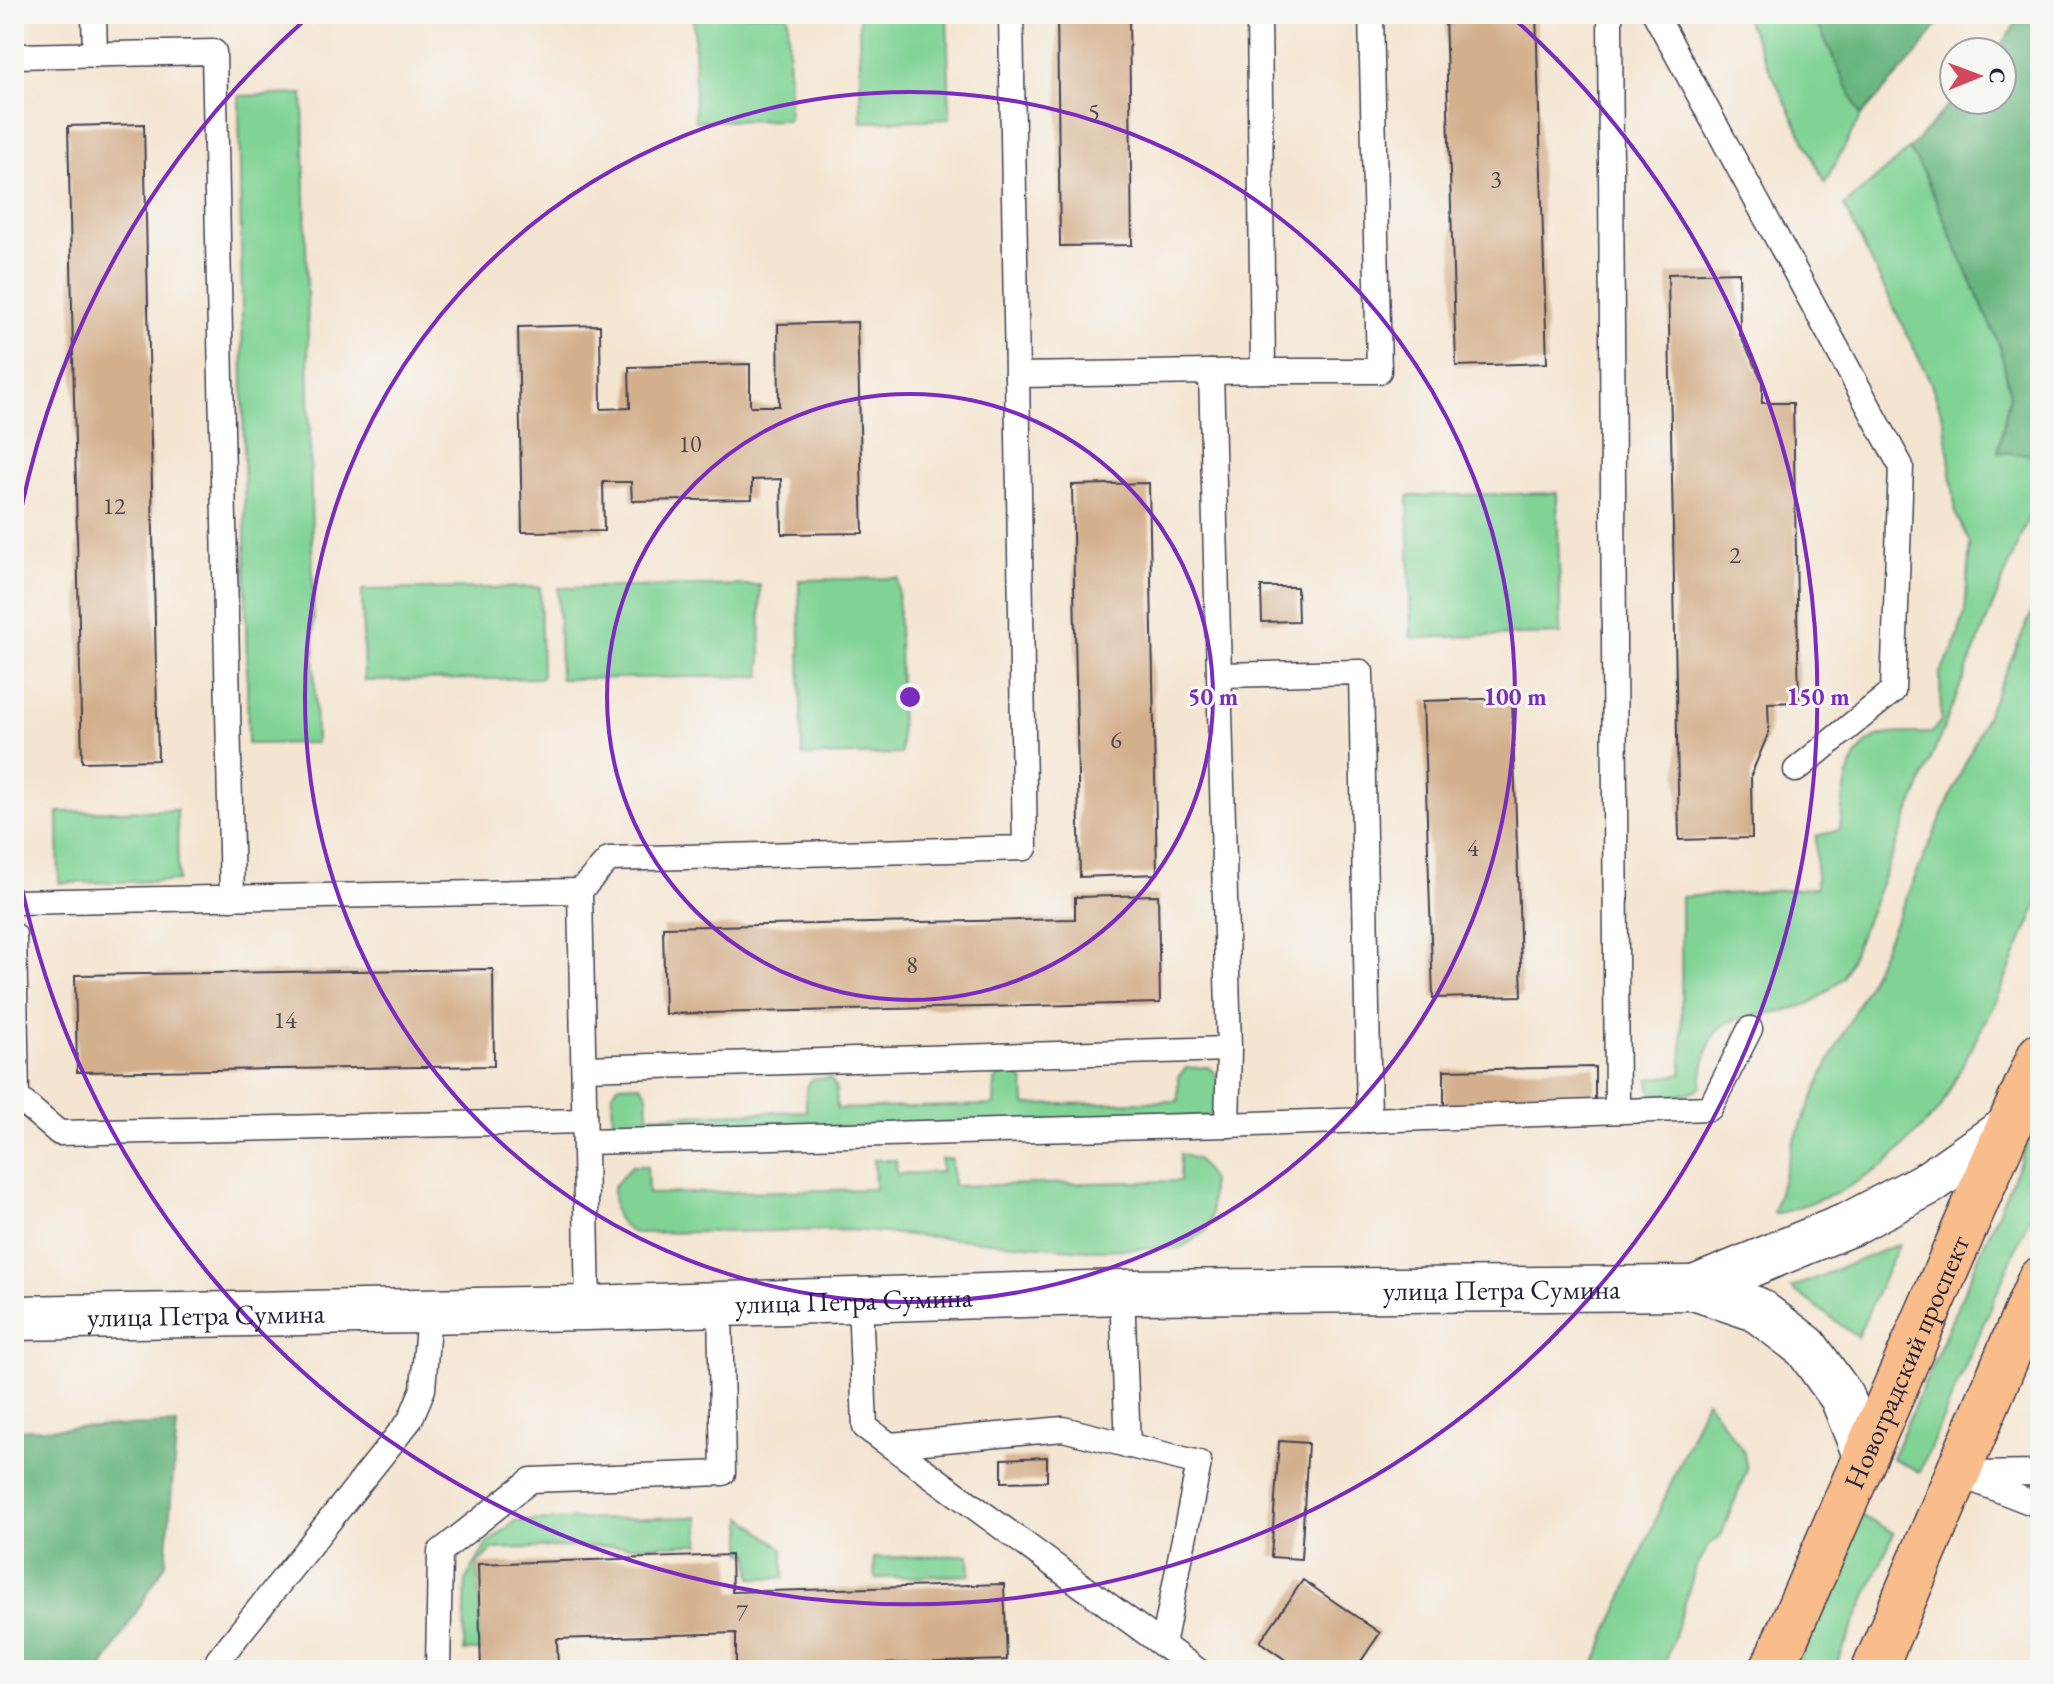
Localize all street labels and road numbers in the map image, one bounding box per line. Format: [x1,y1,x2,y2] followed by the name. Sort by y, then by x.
[1835,1229,1977,1494] street label: Новоградский проспект
[1383,1271,1621,1308] street label: улица Петра Сумина
[734,1278,974,1322] street label: улица Петра Сумина
[87,1295,326,1335] street label: улица Петра Сумина

